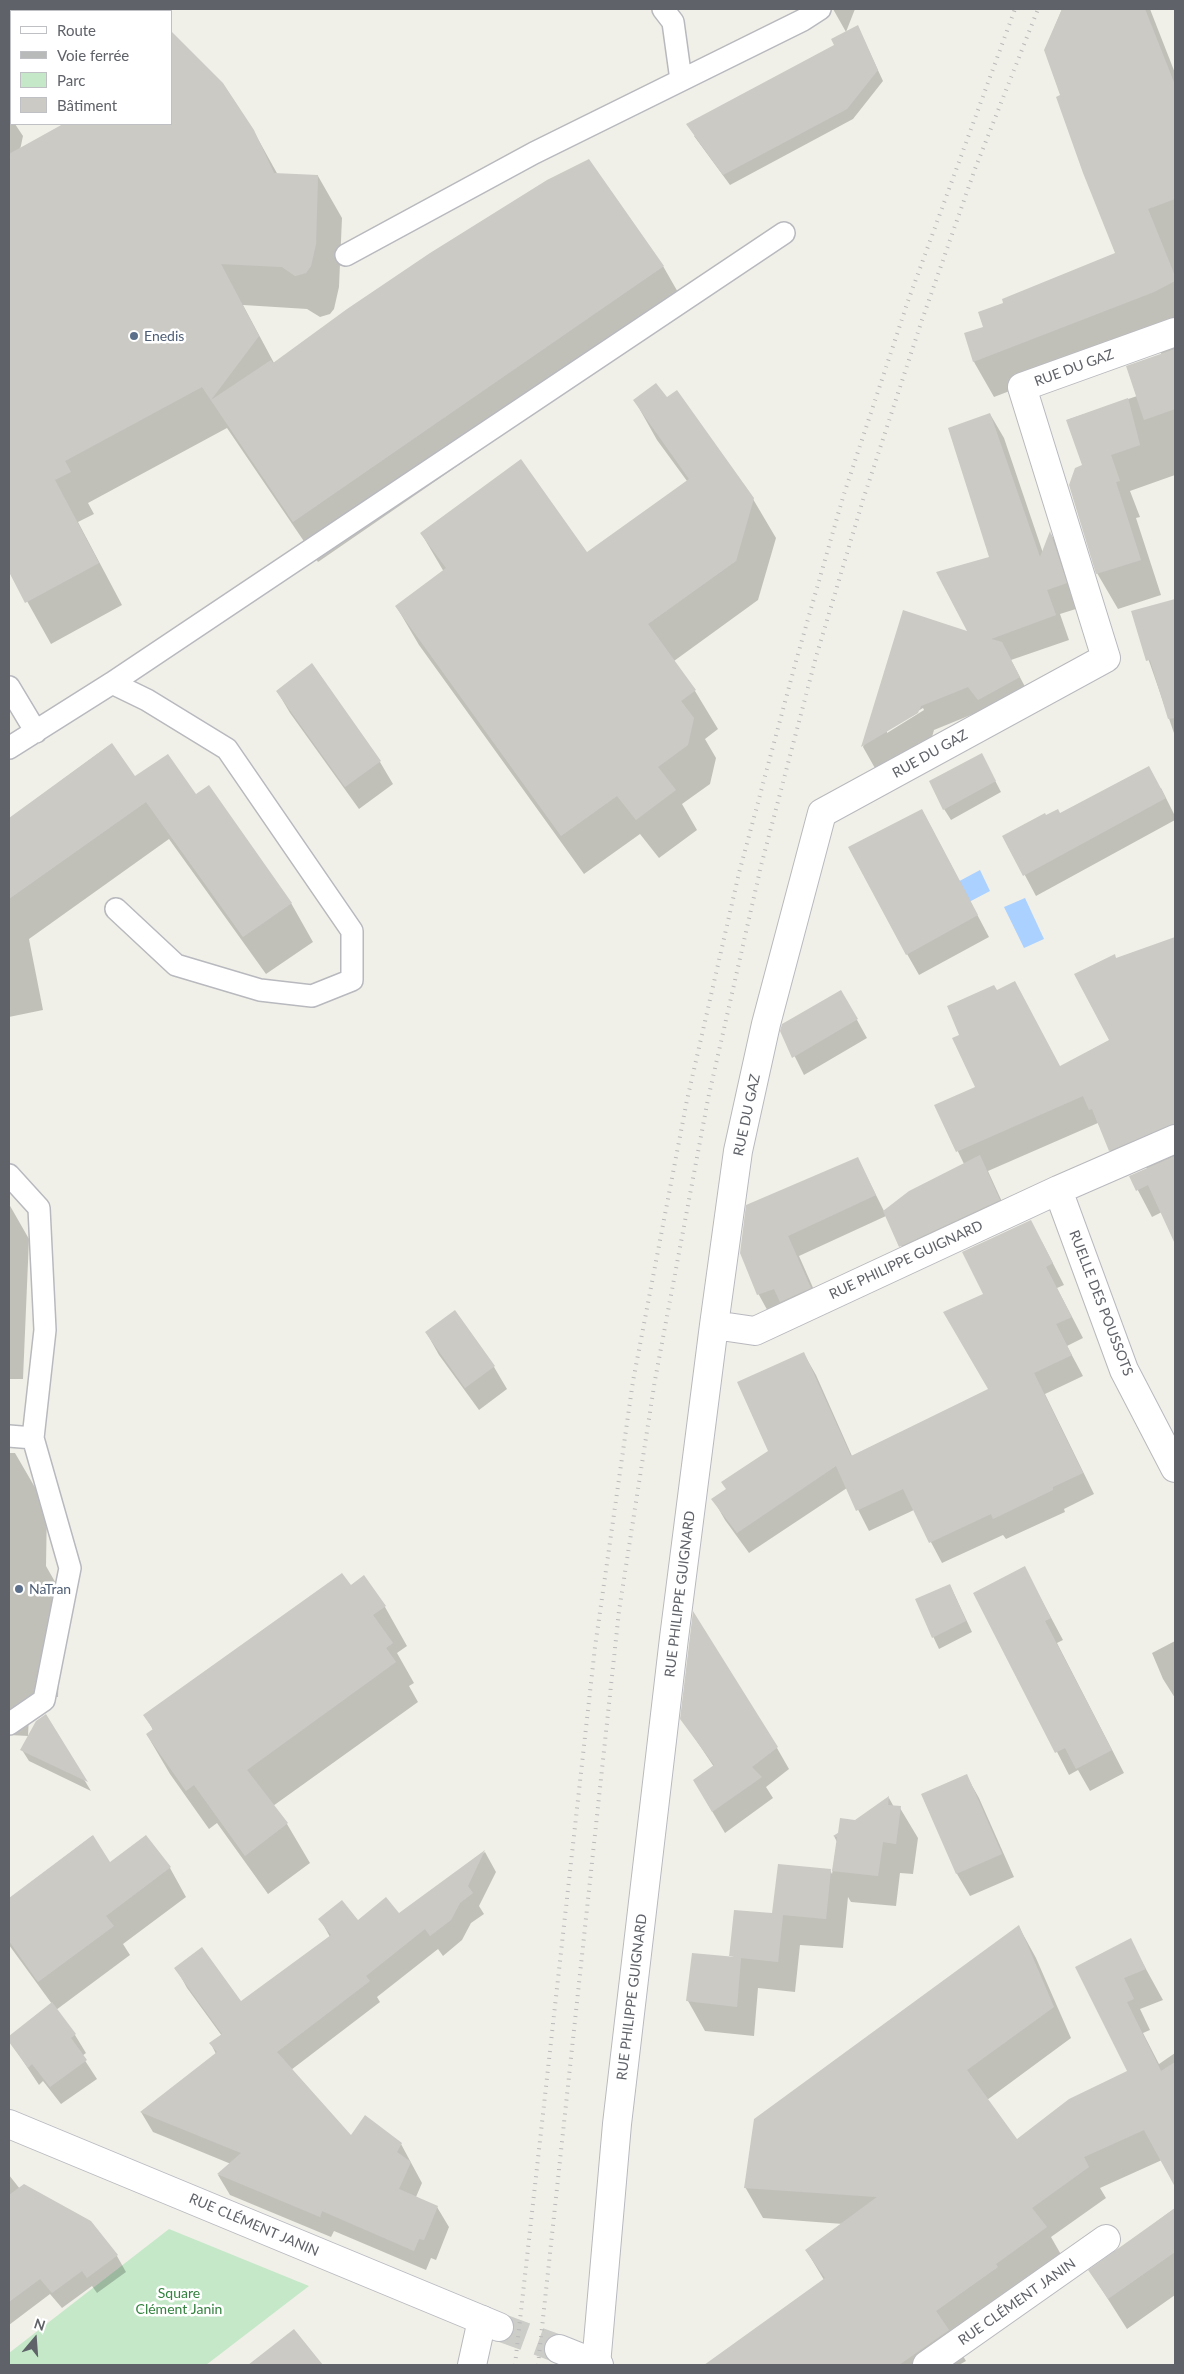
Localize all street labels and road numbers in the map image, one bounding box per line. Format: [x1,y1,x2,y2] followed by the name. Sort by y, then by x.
[1032,346,1116,390] street label: RUE DU GAZ
[890,726,970,782] street label: RUE DU GAZ
[730,1073,764,1157] street label: RUE DU GAZ
[827,1217,985,1303] street label: RUE PHILIPPE GUIGNARD
[1065,1228,1137,1378] street label: RUELLE DES POUSSOTS
[661,1510,699,1678] street label: RUE PHILIPPE GUIGNARD
[613,1913,651,2081] street label: RUE PHILIPPE GUIGNARD
[187,2190,321,2260] street label: RUE CLÉMENT JANIN
[955,2255,1079,2349] street label: RUE CLÉMENT JANIN

